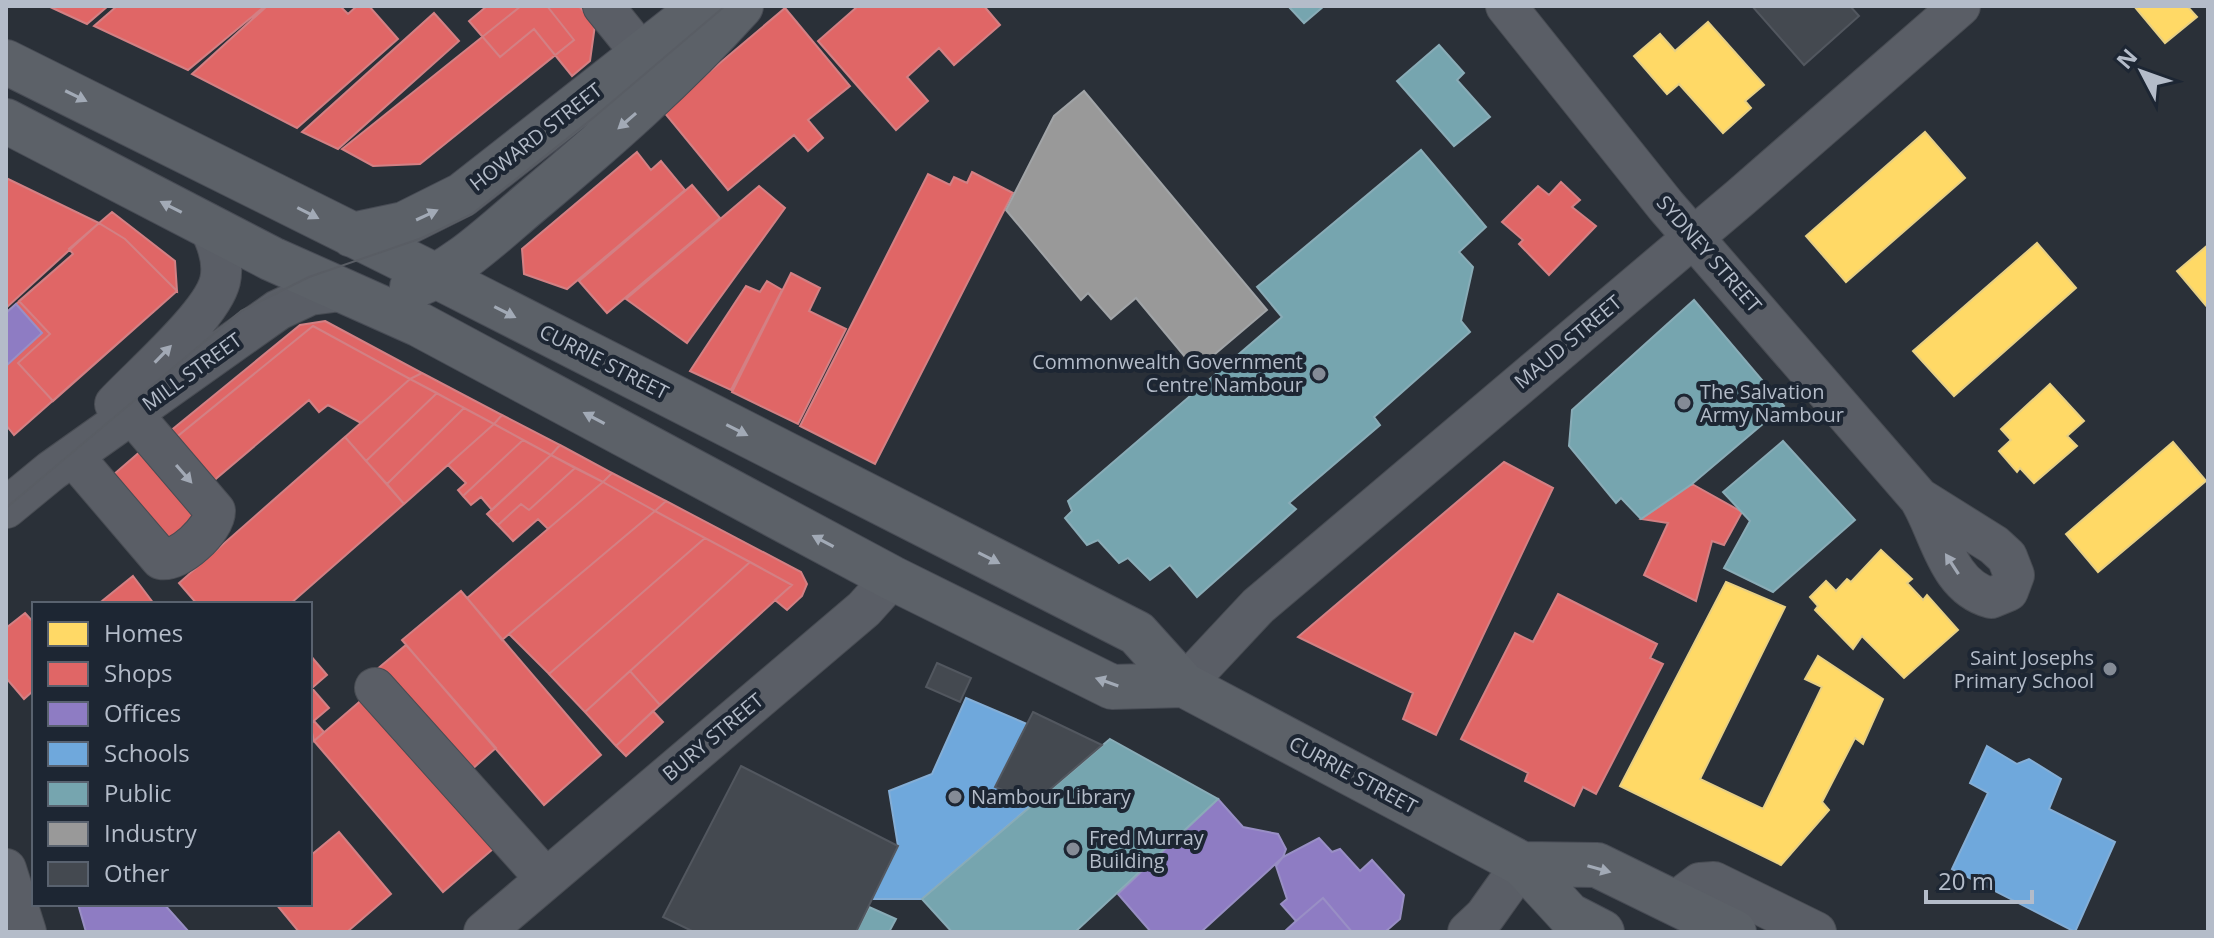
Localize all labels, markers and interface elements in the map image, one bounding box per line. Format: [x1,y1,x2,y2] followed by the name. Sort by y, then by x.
[2102,32,2182,112] north arrow
[2109,42,2143,75] text: N
[464,76,607,197] street label: HOWARD STREET
[65,89,88,103] one-way arrow
[617,112,637,129] one-way arrow
[1651,189,1768,318] street label: SYDNEY STREET
[160,200,182,214] one-way arrow
[297,206,320,220] one-way arrow
[415,208,439,222] one-way arrow
[1508,289,1627,395] street label: MAUD STREET
[494,306,517,319] one-way arrow
[535,317,673,406] street label: CURRIE STREET
[136,326,247,417] street label: MILL STREET
[154,345,172,364] one-way arrow
[1032,348,1303,398] place label: Commonwealth Government Centre Nambour
[1310,365,1328,383] marker: Commonwealth Government Centre Nambour
[1700,378,1844,428] place label: The Salvation Army Nambour
[1675,394,1693,412] marker: The Salvation Army Nambour
[582,412,605,425] one-way arrow
[726,424,749,437] one-way arrow
[175,464,192,484] one-way arrow
[812,534,834,548] one-way arrow
[978,552,1001,565] one-way arrow
[1944,553,1959,574] one-way arrow
[32,602,312,906] legend
[104,616,183,649] text: Homes
[1954,644,2094,694] place label: Saint Josephs Primary School
[104,656,172,689] text: Shops
[2101,660,2119,678] marker: Saint Josephs Primary School
[1095,675,1119,688] one-way arrow
[657,686,769,787] street label: BURY STREET
[104,696,181,729] text: Offices
[1285,729,1422,820] street label: CURRIE STREET
[104,736,190,769] text: Schools
[104,776,171,809] text: Public
[971,783,1132,810] place label: Nambour Library
[946,788,964,806] marker: Nambour Library
[104,816,198,849] text: Industry
[1089,824,1205,874] place label: Fred Murray Building
[1064,840,1082,858] marker: Fred Murray Building
[1926,854,2032,904] scale bar
[104,856,169,889] text: Other
[1587,863,1612,875] one-way arrow
[1938,864,1994,897] text: 20 m

